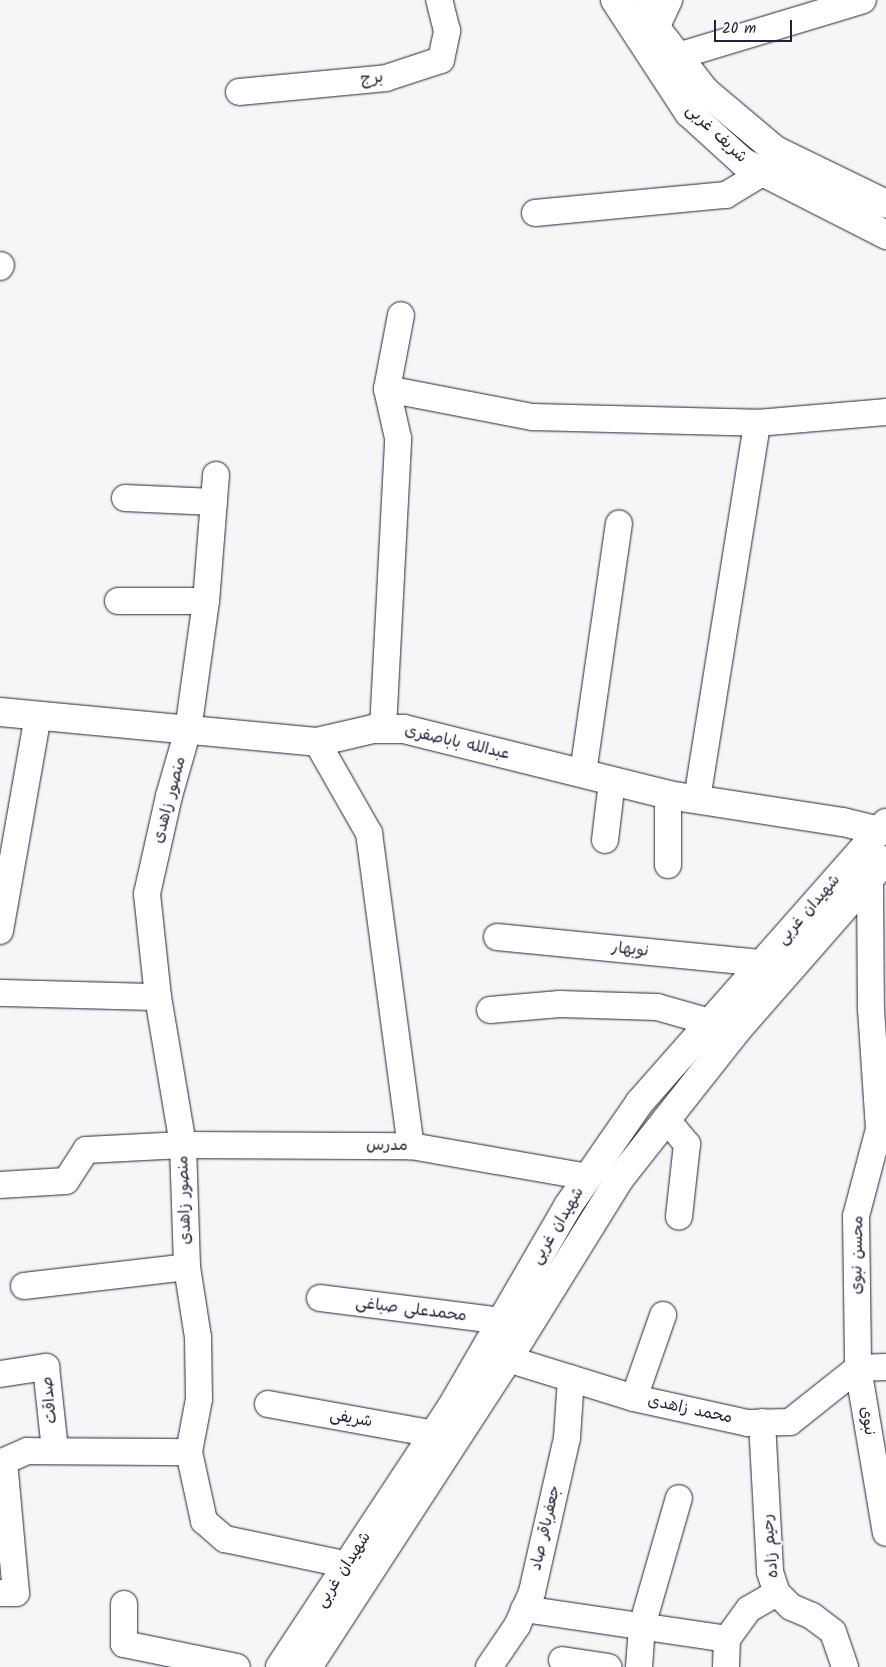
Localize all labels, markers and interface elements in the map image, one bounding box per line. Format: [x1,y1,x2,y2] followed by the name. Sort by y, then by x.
[716,10,794,42] scale bar
[722,17,756,41] text: 20 m
[360,68,384,90] street label: برج
[681,101,751,167] street label: شریف غربی
[403,722,511,764] street label: عبدالله باباصفری
[149,754,191,846] street label: منصور زاهدی
[773,871,845,949] street label: شهیدان غربی
[611,939,649,961] street label: نوبهار
[366,1136,408,1156] street label: مدرس
[174,1155,196,1245] street label: منصور زاهدی
[527,1184,589,1268] street label: شهیدان غربی
[848,1215,868,1295] street label: محسن نبوی
[354,1294,468,1326] street label: محمدعلی صباغی
[38,1375,62,1425] street label: صداقت
[646,1392,734,1428] street label: محمد زاهدی
[855,1405,879,1437] street label: نبوی
[328,1406,374,1432] street label: شریفی
[527,1484,565,1572] street label: جعفرباقر صاد
[759,1513,783,1579] street label: رحیم زاده
[312,1528,376,1612] street label: شهیدان غربی

